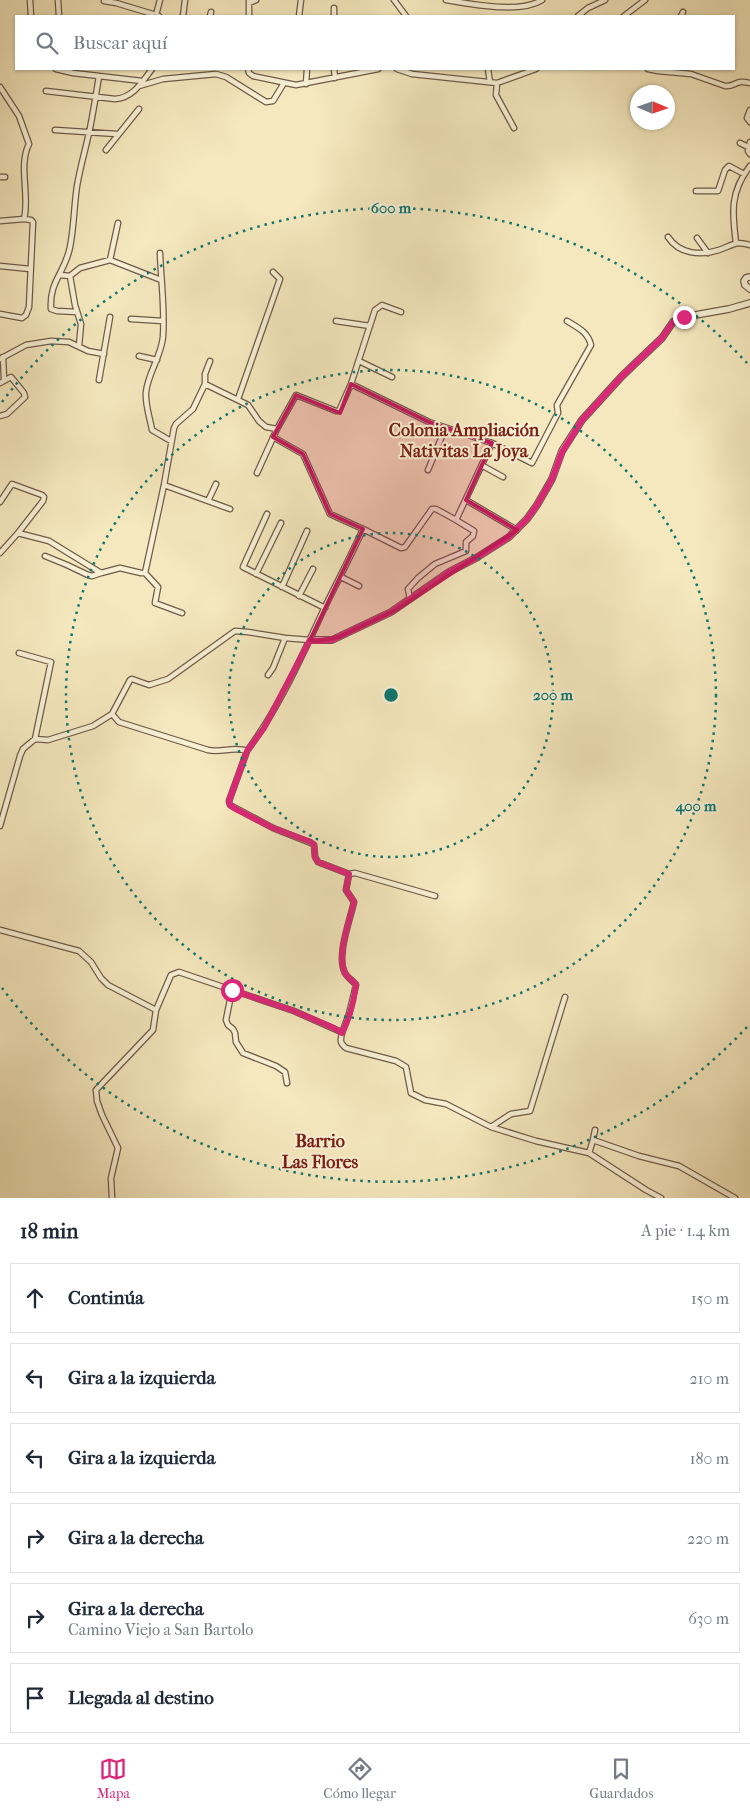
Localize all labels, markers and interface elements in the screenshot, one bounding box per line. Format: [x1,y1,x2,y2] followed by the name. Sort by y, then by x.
[15,15,735,70] search box
[33,29,61,57] icon: search
[73,32,167,54] text: Buscar aquí
[630,85,675,130] north arrow
[371,199,412,217] text: 600 m
[673,306,696,329] route end
[389,420,540,462] district label: Colonia Ampliación Nativitas La Joya
[382,686,400,704] centre of rings
[533,686,573,704] text: 200 m
[674,797,717,815] text: 400 m
[221,979,244,1002] route start
[282,1131,359,1173] district label: Barrio Las Flores
[20,1219,78,1243] text: 18 min
[641,1221,730,1240] text: A pie · 1.4 km
[21,1284,49,1312] icon: ahead
[68,1287,144,1309] text: Continúa
[691,1289,729,1308] text: 150 m
[21,1364,49,1392] icon: left
[68,1367,215,1389] text: Gira a la izquierda
[690,1369,729,1388] text: 210 m
[21,1444,49,1472] icon: left
[68,1447,215,1469] text: Gira a la izquierda
[690,1449,729,1468] text: 180 m
[21,1524,49,1552] icon: right
[68,1527,204,1549] text: Gira a la derecha
[687,1529,729,1548] text: 220 m
[68,1598,204,1620] text: Gira a la derecha
[21,1604,49,1632] icon: right
[688,1609,729,1628] text: 630 m
[68,1620,253,1639] text: Camino Viejo a San Bartolo
[21,1684,49,1712] icon: arrive
[68,1687,214,1709] text: Llegada al destino
[97,1755,130,1802] tab: Mapa
[323,1755,396,1802] tab: Cómo llegar
[589,1755,653,1802] tab: Guardados

